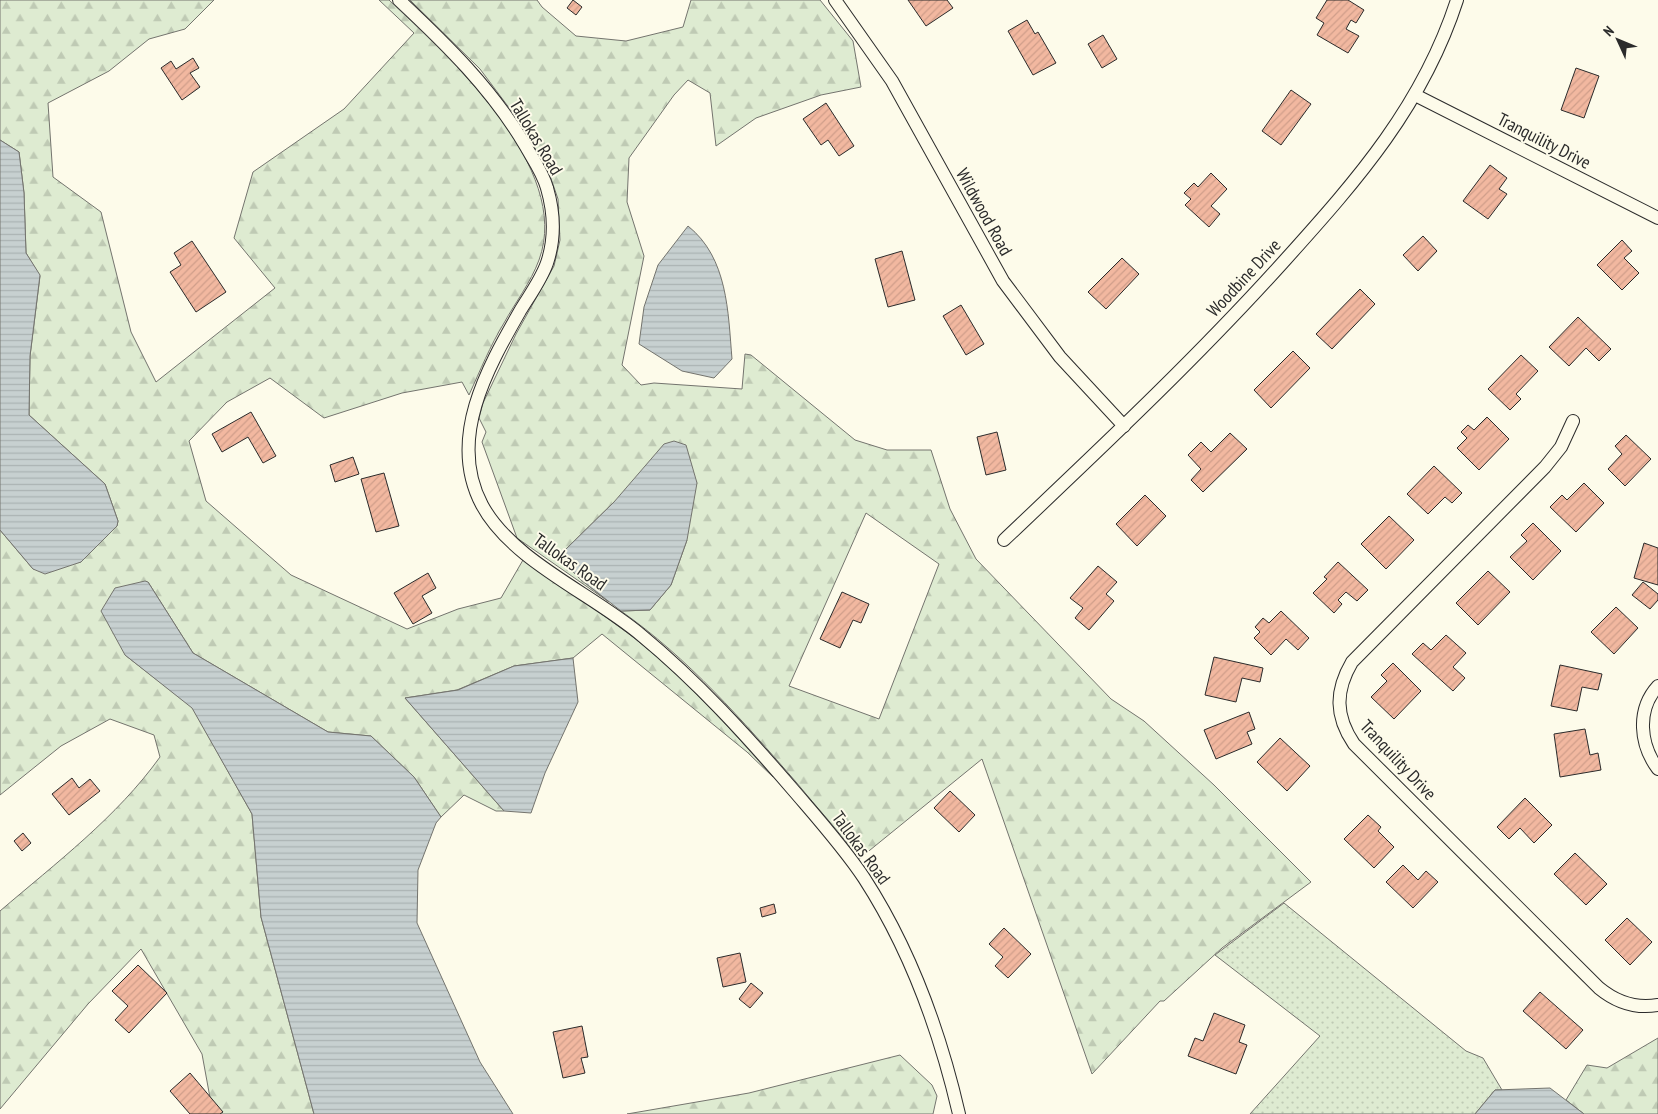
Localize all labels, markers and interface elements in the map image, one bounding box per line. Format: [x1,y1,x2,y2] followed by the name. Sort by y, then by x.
[1593,15,1643,65] north arrow
[1600,22,1618,40] text: N
[505,95,568,179] street label: Tallokas Road
[1494,107,1595,174] street label: Tranquility Drive
[951,164,1018,259] street label: Wildwood Road
[1202,234,1286,321] street label: Woodbine Drive
[529,528,612,595] street label: Tallokas Road
[1355,715,1441,805] street label: Tranquility Drive
[827,807,896,889] street label: Tallokas Road

